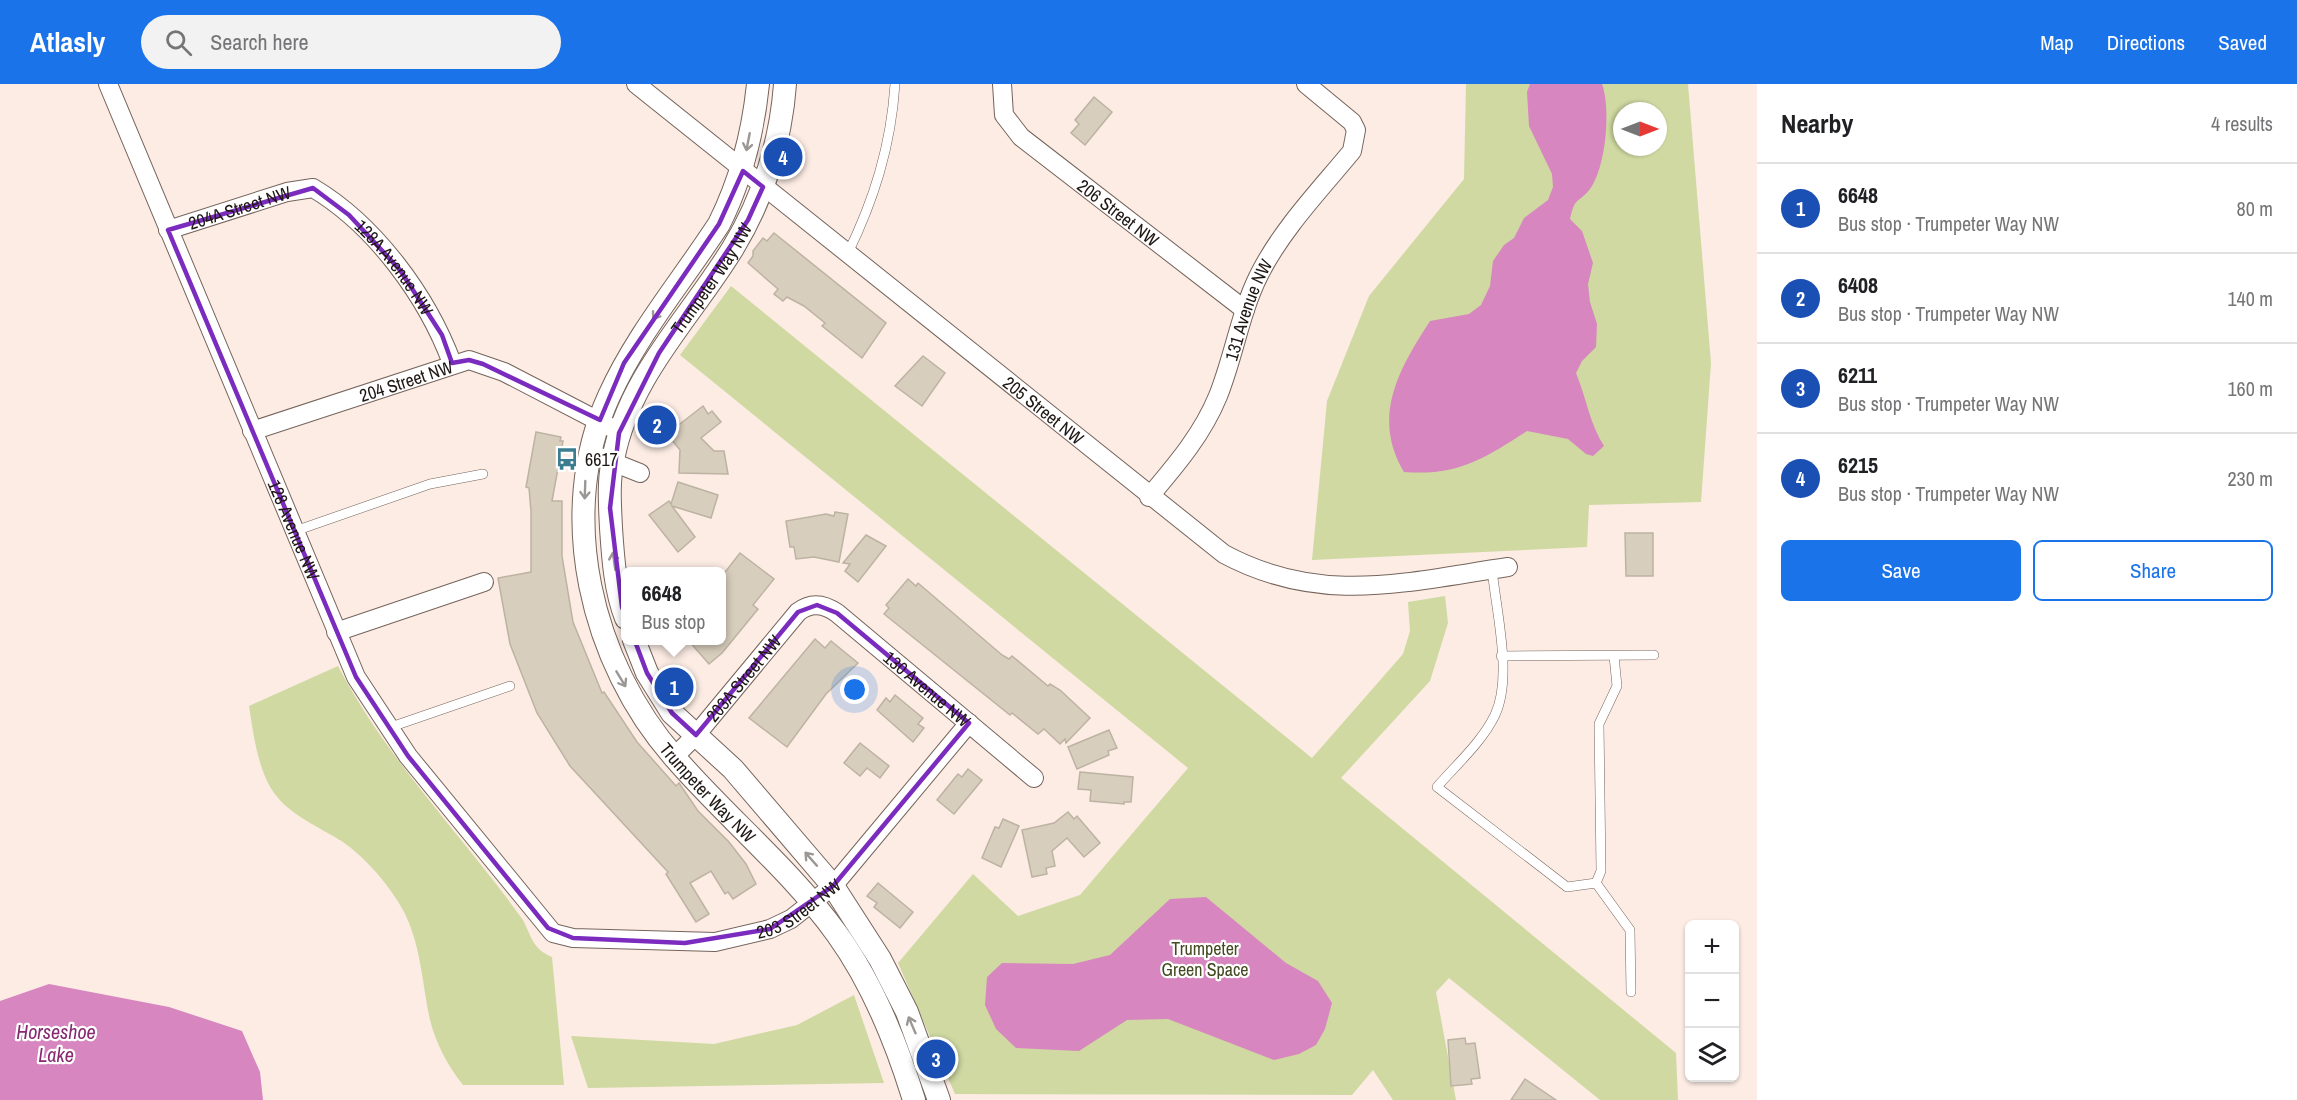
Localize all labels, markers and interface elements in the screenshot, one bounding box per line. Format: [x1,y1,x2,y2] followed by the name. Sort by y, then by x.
[141,15,561,69] search box
[30,23,105,61] text: Atlasly
[162,26,195,59] icon: search
[210,27,309,57] text: Search here
[2040,28,2074,57] text: Map
[2107,28,2185,57] text: Directions
[2218,28,2267,57] text: Saved
[1613,102,1667,156] north arrow
[1781,106,1853,141] text: Nearby
[2211,110,2273,137] text: 4 results
[742,131,753,151] one-way arrow
[764,134,802,180] pin: 4
[1072,173,1164,252] street label: 206 Street NW
[185,179,294,235] street label: 204A Street NW
[1838,180,1878,210] text: 6648
[1796,195,1805,222] text: 1
[2237,195,2273,222] text: 80 m
[1838,210,2059,237] text: Bus stop · Trumpeter Way NW
[350,213,440,320] street label: 128A Avenue NW
[664,218,757,339] street label: Trumpeter Way NW
[1218,254,1278,364] street label: 131 Avenue NW
[1838,270,1878,300] text: 6408
[1796,285,1805,312] text: 2
[2227,285,2273,312] text: 140 m
[1838,300,2059,327] text: Bus stop · Trumpeter Way NW
[652,303,664,320] one-way arrow
[356,354,456,408] street label: 204 Street NW
[1838,360,1877,390] text: 6211
[998,370,1089,450] street label: 205 Street NW
[1796,375,1805,402] text: 3
[2227,375,2273,402] text: 160 m
[1838,390,2059,417] text: Bus stop · Trumpeter Way NW
[638,402,676,448] pin: 2
[554,446,580,472] bus stop icon: 6617
[585,447,618,472] place label: 6617
[1838,450,1878,480] text: 6215
[1796,465,1805,492] text: 4
[2227,465,2273,492] text: 230 m
[262,476,326,584] street label: 128 Avenue NW
[580,479,591,499] one-way arrow
[1838,480,2059,507] text: Bus stop · Trumpeter Way NW
[1781,540,2021,601] button: Save
[2033,540,2273,601] button: Share
[608,551,619,571] one-way arrow
[621,567,726,645] popup
[642,578,682,608] text: 6648
[642,608,705,635] text: Bus stop
[700,629,787,727] street label: 203A Street NW
[879,645,976,733] street label: 130 Avenue NW
[654,664,694,710] pin: 1
[616,670,628,687] one-way arrow
[840,675,869,704] your location
[654,737,762,848] street label: Trumpeter Way NW
[804,852,818,867] one-way arrow
[754,872,846,944] street label: 203 Street NW
[1685,920,1739,1082] map controls
[1685,920,1739,974] button: +
[1162,936,1248,982] park label: Trumpeter Green Space
[1685,974,1739,1028] button: −
[906,1016,917,1035] one-way arrow
[16,1018,96,1068] water label: Horseshoe Lake
[1685,1028,1739,1082] button: layers
[916,1036,956,1082] pin: 3

